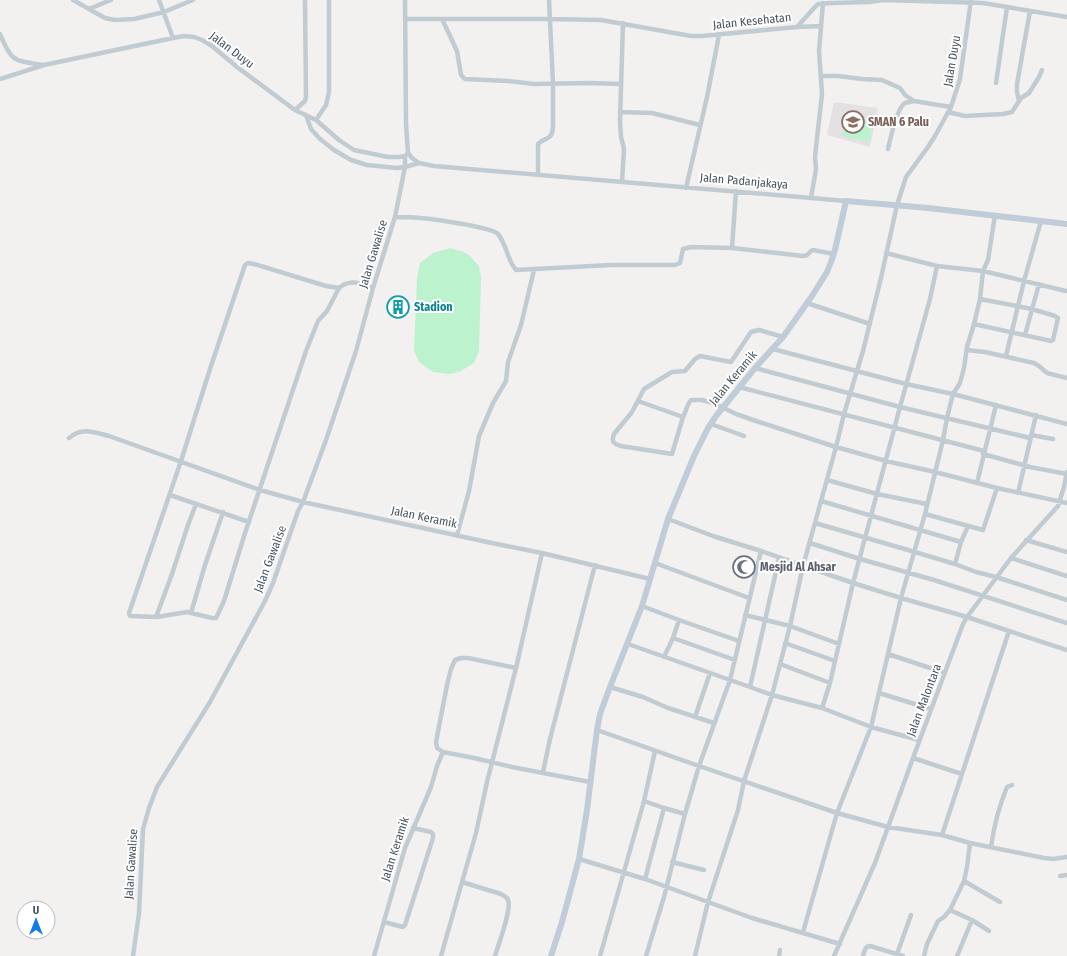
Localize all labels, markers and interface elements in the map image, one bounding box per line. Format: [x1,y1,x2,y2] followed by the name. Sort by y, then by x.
[712,10,792,32] street label: Jalan Kesehatan
[207,29,257,71] street label: Jalan Duyu
[941,34,963,88] street label: Jalan Duyu
[840,109,866,135] school or university icon: SMAN 6 Palu
[868,115,929,129] place label: SMAN 6 Palu
[699,170,789,192] street label: Jalan Padanjakaya
[356,218,390,290] street label: Jalan Gawalise
[385,294,411,320] building icon: Stadion
[414,300,453,314] place label: Stadion
[706,348,760,408] street label: Jalan Keramik
[390,503,459,531] street label: Jalan Keramik
[251,523,289,594] street label: Jalan Gawalise
[731,554,757,580] mosque icon: Mesjid Al Ahsar
[760,560,836,574] place label: Mesjid Al Ahsar
[904,662,944,738] street label: Jalan Malontara
[378,815,412,883] street label: Jalan Keramik
[122,828,140,900] street label: Jalan Gawalise
[16,900,56,940] north arrow
[33,904,39,917] text: U

